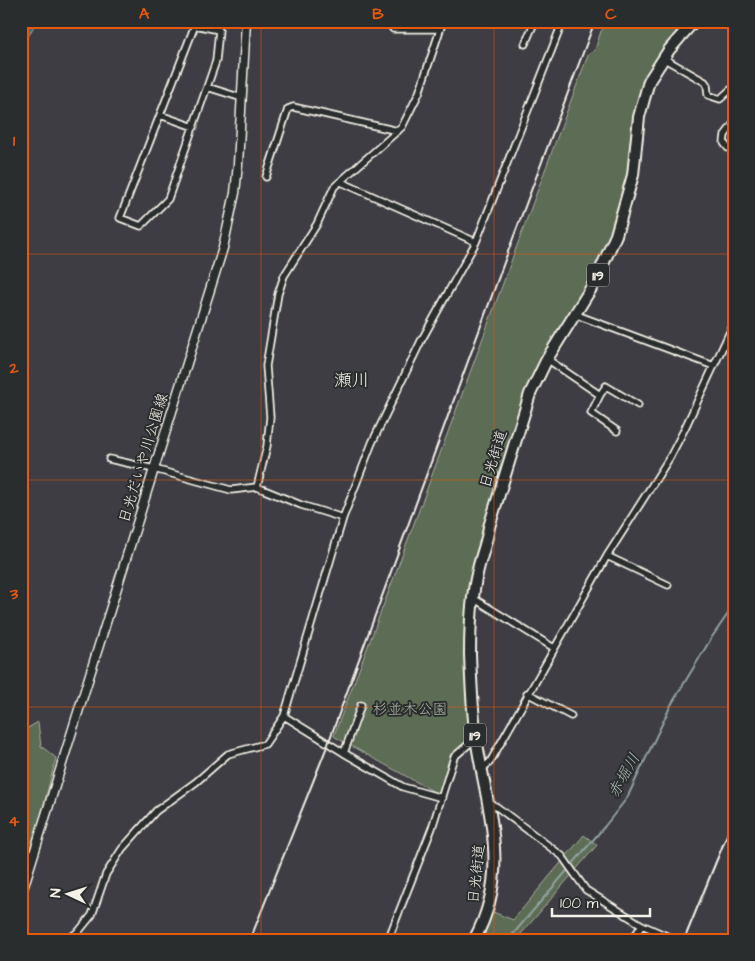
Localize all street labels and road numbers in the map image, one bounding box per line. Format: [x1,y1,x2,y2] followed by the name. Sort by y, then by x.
[587,264,609,286] road number: 119
[114,391,173,526] street label: 日光だいや川公園線
[475,427,512,491] street label: 日光街道
[464,724,486,746] road number: 119
[463,843,490,905] street label: 日光街道

